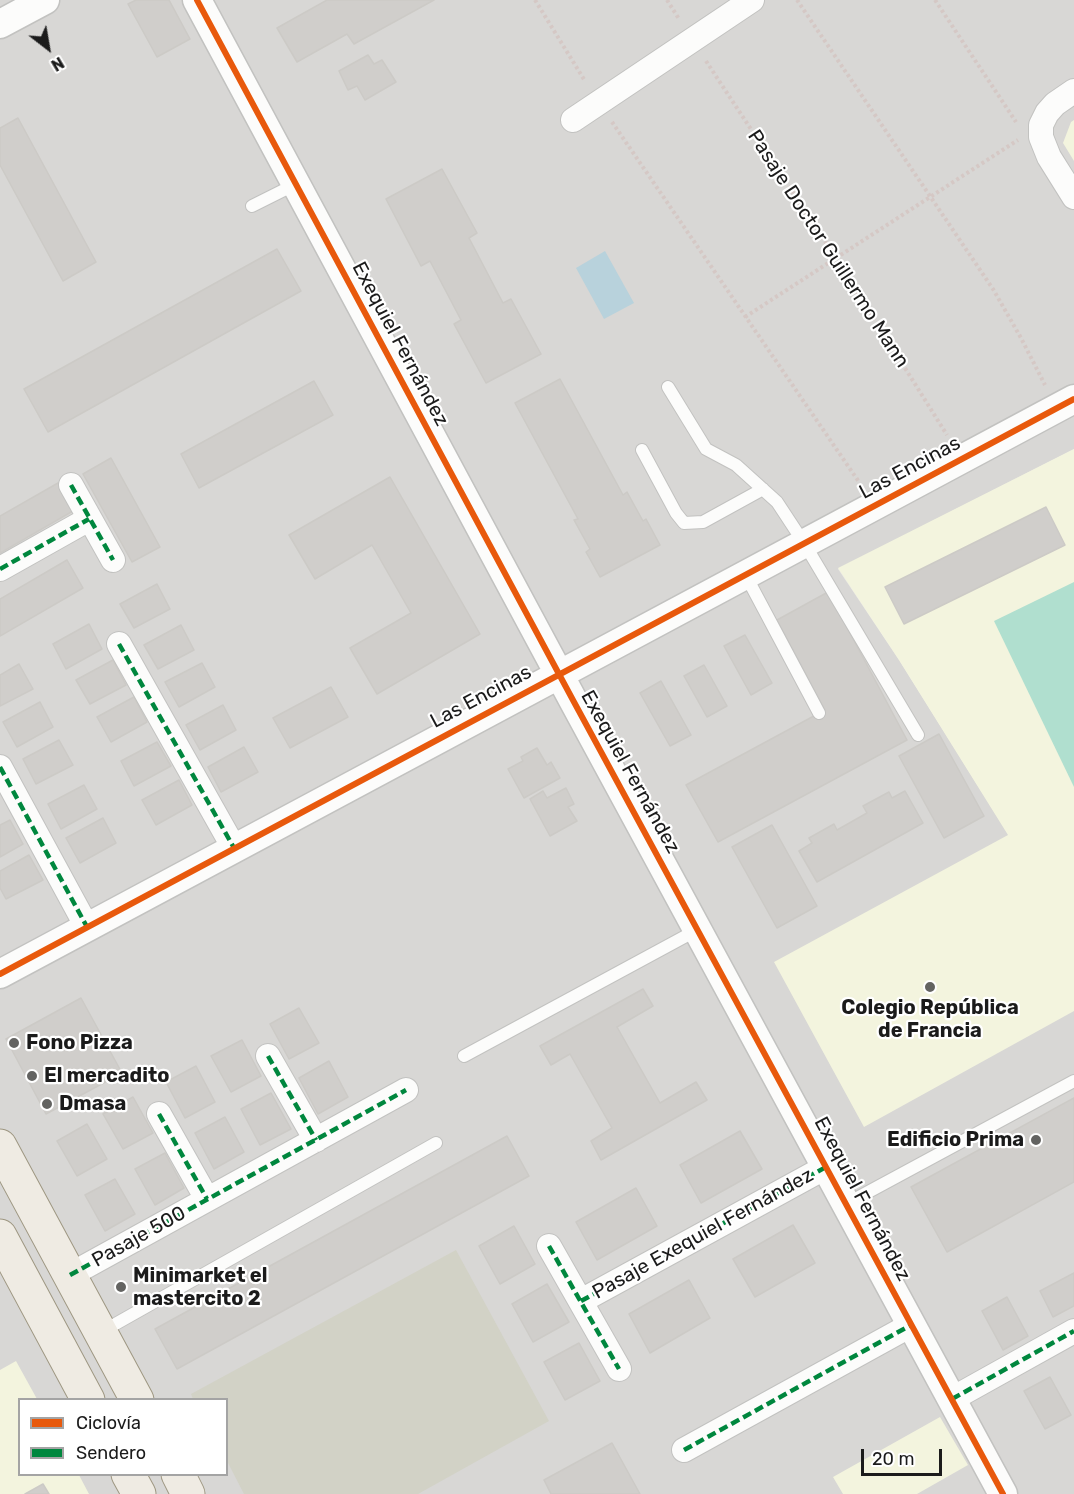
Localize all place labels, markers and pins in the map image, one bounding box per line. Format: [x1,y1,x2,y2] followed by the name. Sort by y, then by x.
[923,980,937,994] marker: Colegio República de Francia
[841,996,1019,1043] place label: Colegio República de Francia
[26,1031,133,1055] place label: Fono Pizza
[7,1036,21,1050] marker: Fono Pizza
[44,1064,169,1088] place label: El mercadito
[25,1069,39,1083] marker: El mercadito
[59,1092,126,1116] place label: Dmasa
[40,1097,54,1111] marker: Dmasa
[887,1128,1024,1152] place label: Edificio Prima
[1029,1133,1043,1147] marker: Edificio Prima
[133,1264,267,1311] place label: Minimarket el mastercito 2
[114,1280,128,1294] marker: Minimarket el mastercito 2

